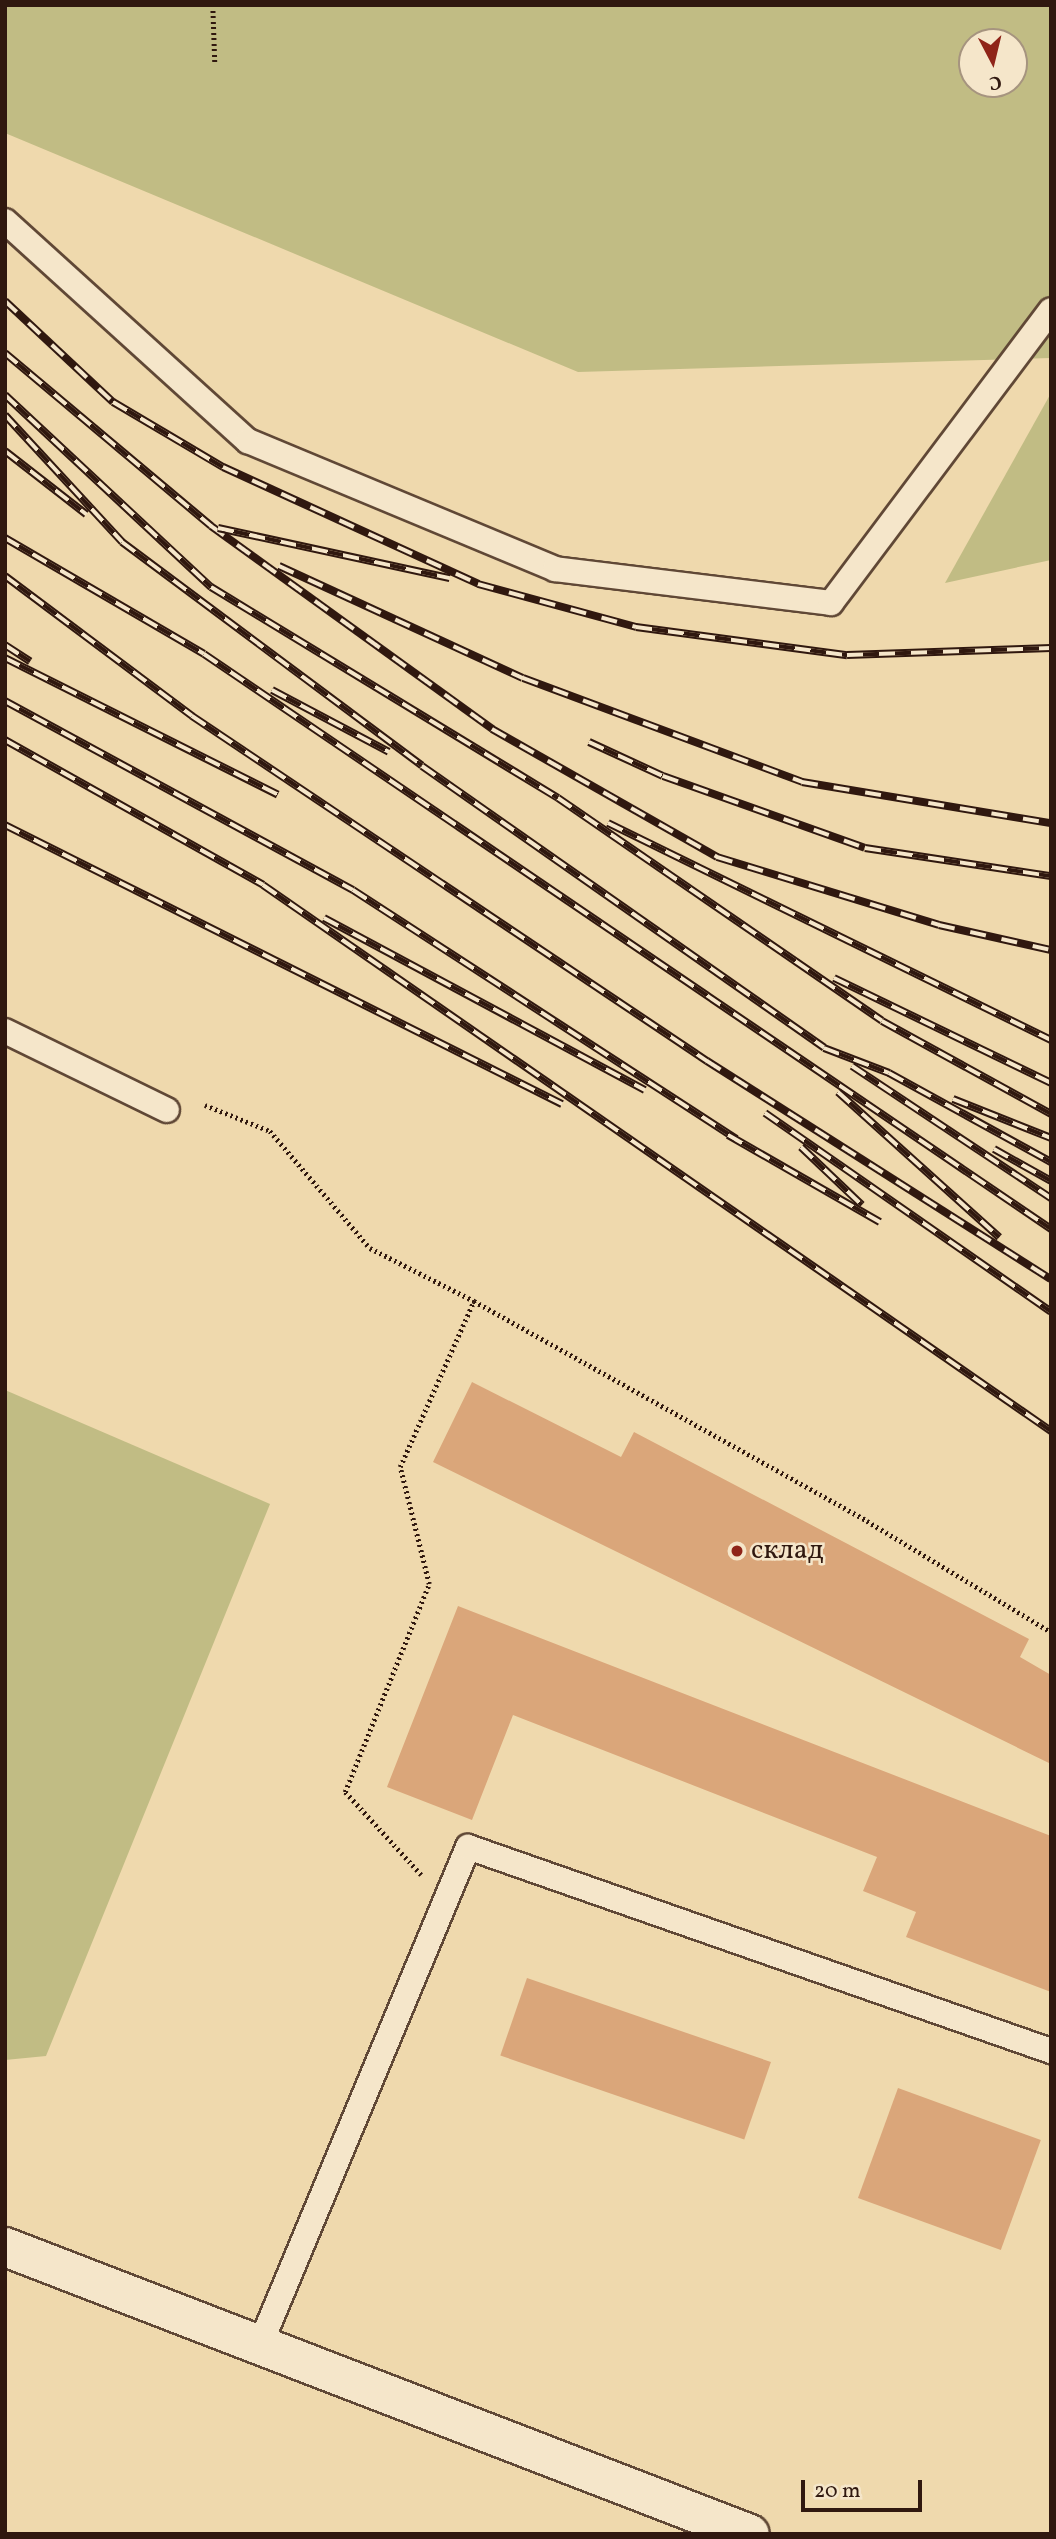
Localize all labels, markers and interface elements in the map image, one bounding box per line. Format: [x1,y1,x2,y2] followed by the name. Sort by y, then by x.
[958,28,1028,98] north arrow
[988,68,1003,96] text: С
[751,1534,824,1568] place label: склад
[729,1543,745,1559] marker: склад
[804,2466,925,2510] scale bar
[814,2477,860,2506] text: 20 m

